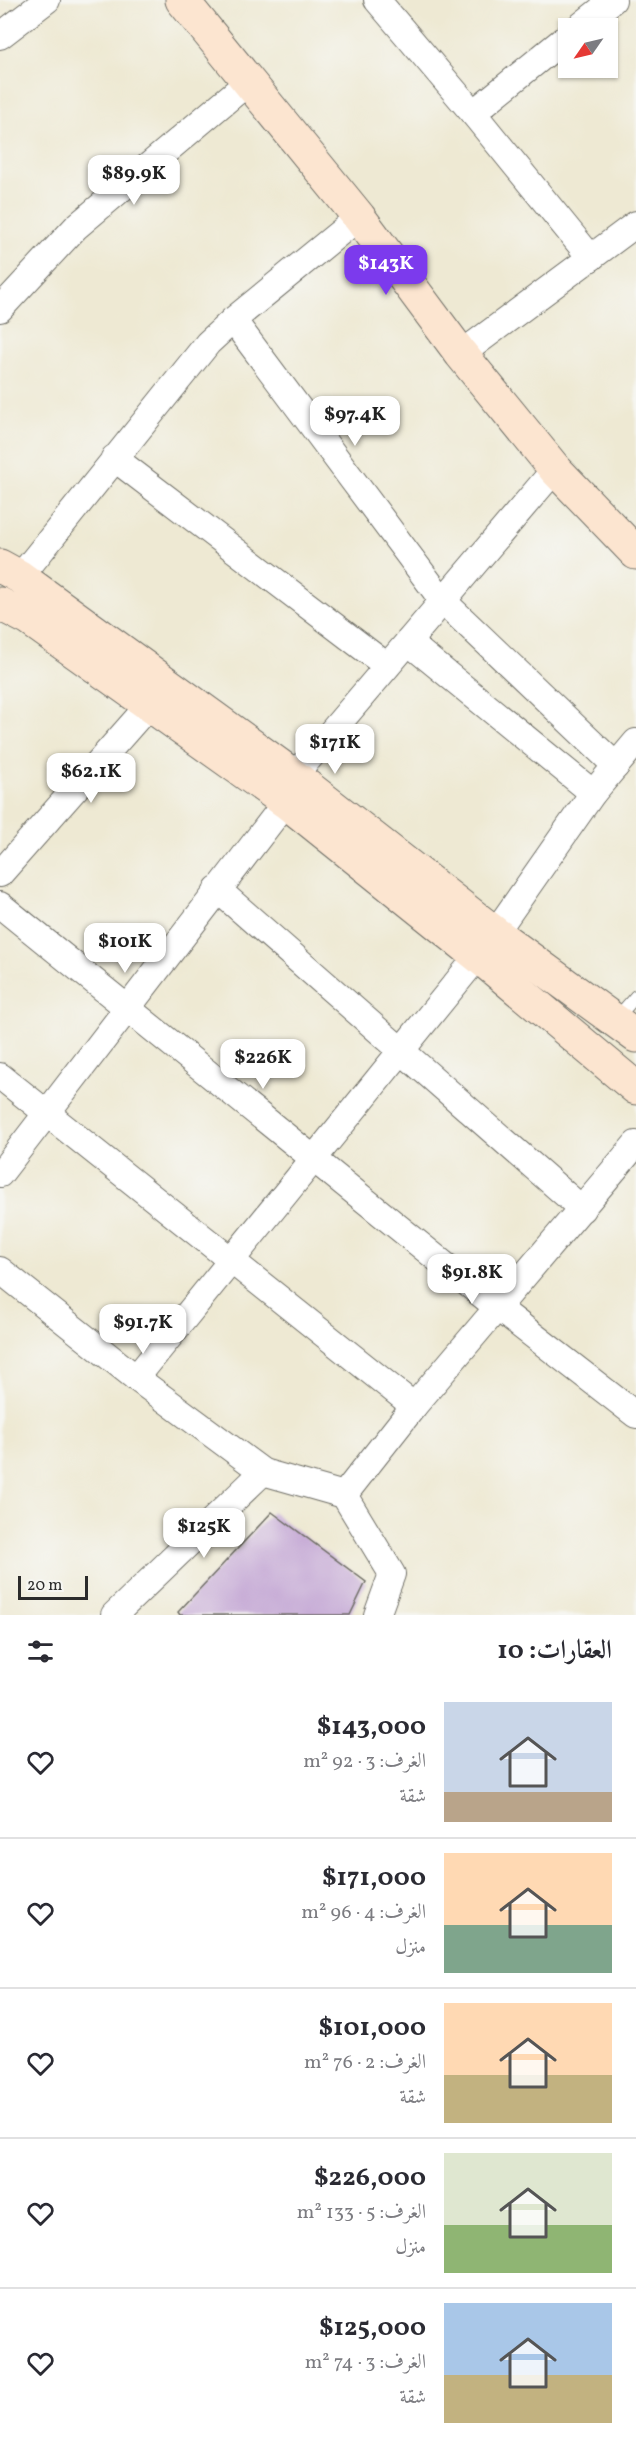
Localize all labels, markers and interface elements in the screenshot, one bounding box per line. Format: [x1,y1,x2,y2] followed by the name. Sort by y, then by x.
[558,18,618,78] north arrow
[558,18,618,78] map controls
[85,155,183,206] pin: $89.9K
[102,160,166,188] text: $89.9K
[344,245,428,296] pin: $143K
[358,250,414,278] text: $143K
[306,396,404,447] pin: $97.4K
[324,401,386,429] text: $97.4K
[293,724,377,775] pin: $171K
[309,729,361,757] text: $171K
[42,753,140,804] pin: $62.1K
[61,758,121,786] text: $62.1K
[83,923,167,974] pin: $101K
[98,928,152,956] text: $101K
[221,1039,305,1090] pin: $226K
[234,1044,292,1072] text: $226K
[423,1254,521,1305] pin: $91.8K
[441,1259,503,1287] text: $91.8K
[94,1304,192,1355] pin: $91.7K
[113,1309,173,1337] text: $91.7K
[162,1508,246,1559] pin: $125K
[177,1513,231,1541] text: $125K
[18,1573,88,1600] scale bar
[27,1575,62,1597] text: 20 m
[497,1633,612,1669] text: العقارات: 10
[24,1635,57,1668] icon: filters
[317,1709,426,1745] text: $143,000
[492,1726,564,1798] icon: home
[24,1746,57,1779] icon: heart
[303,1748,426,1776] text: الغرف: 3 · 92 m²
[400,1783,426,1811] text: شقة
[322,1860,426,1896] text: $171,000
[492,1877,564,1949] icon: home
[24,1897,57,1930] icon: heart
[301,1899,426,1927] text: الغرف: 4 · 96 m²
[395,1934,426,1962] text: منزل
[319,2010,426,2046] text: $101,000
[492,2027,564,2099] icon: home
[24,2047,57,2080] icon: heart
[304,2049,426,2077] text: الغرف: 2 · 76 m²
[400,2084,426,2112] text: شقة
[314,2160,426,2196] text: $226,000
[492,2177,564,2249] icon: home
[24,2197,57,2230] icon: heart
[297,2199,426,2227] text: الغرف: 5 · 133 m²
[395,2234,426,2262] text: منزل
[319,2310,426,2346] text: $125,000
[492,2327,564,2399] icon: home
[24,2347,57,2380] icon: heart
[305,2349,426,2377] text: الغرف: 3 · 74 m²
[400,2384,426,2412] text: شقة

